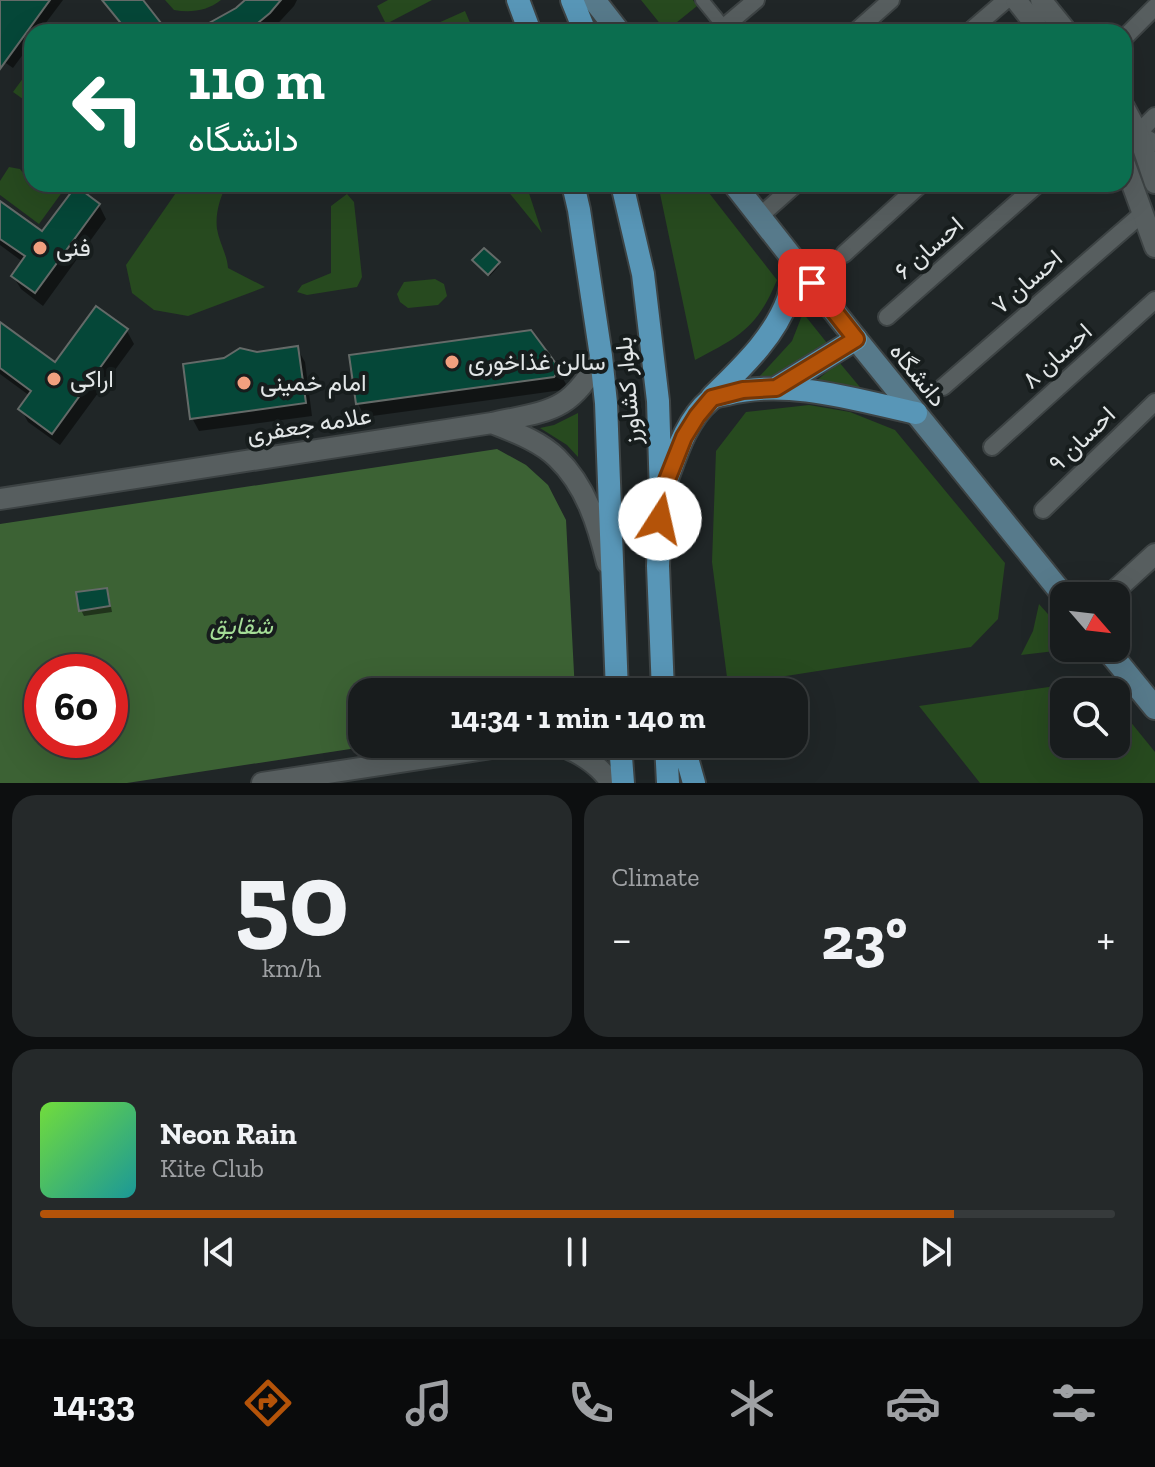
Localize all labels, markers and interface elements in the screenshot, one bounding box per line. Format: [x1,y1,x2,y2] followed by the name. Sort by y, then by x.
[188,46,325,113] text: 110 m
[56,56,160,160] icon: left
[188,117,299,160] text: دانشگاه
[888,210,969,285] street label: احسان ۶
[56,233,91,262] place label: فنی
[31,239,49,257] marker: فنی
[985,243,1068,320] street label: احسان ۷
[778,249,846,317] pin
[790,261,834,305] icon: arrive
[1016,317,1098,395] street label: احسان ۸
[608,336,648,447] street label: بلوار کشاورز
[884,337,953,413] street label: دانشگاه
[468,347,606,377] place label: سالن غذاخوری
[443,353,461,371] marker: سالن غذاخوری
[70,364,114,394] place label: اراکی
[260,368,367,399] place label: امام خمینی
[45,370,63,388] marker: اراکی
[235,374,253,392] marker: امام خمینی
[245,400,373,450] street label: علامه جعفری
[1042,400,1121,477] street label: احسان ۹
[618,477,702,561] position arrow
[1050,582,1130,662] north arrow
[1050,582,1130,758] map controls
[209,611,274,641] park label: شقایق
[24,654,128,758] speed limit sign: 60
[1050,678,1130,758] button: search
[450,700,706,736] text: 14:34 · 1 min · 140 m
[235,837,349,962] text: 50
[612,861,699,893] text: Climate
[821,902,907,974] text: 23°
[612,912,632,965] text: −
[1096,912,1115,965] text: +
[262,952,321,984] text: km/h
[160,1116,297,1152] text: Neon Rain
[160,1152,264,1184] text: Kite Club
[197,1230,241,1274] icon: previous
[555,1230,599,1274] icon: pause
[914,1230,958,1274] icon: next
[240,1375,296,1431] icon: directions
[401,1375,457,1431] icon: music
[563,1375,619,1431] icon: phone
[724,1375,780,1431] icon: climate
[885,1375,941,1431] icon: car
[1046,1375,1102,1431] icon: filters
[53,1382,135,1425] text: 14:33

